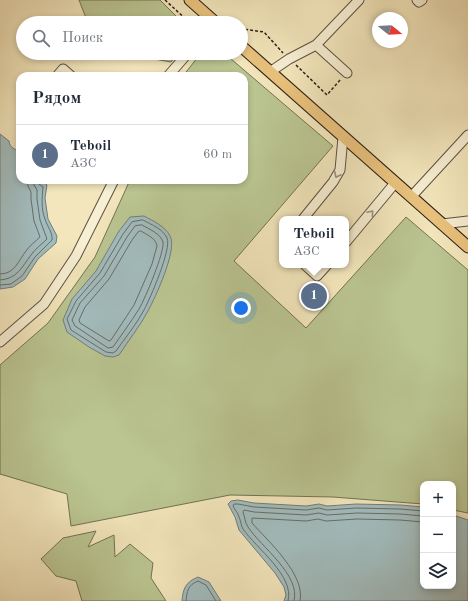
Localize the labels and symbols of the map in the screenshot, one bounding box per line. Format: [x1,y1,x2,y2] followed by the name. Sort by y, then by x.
[372,12,408,48] north arrow
[334,171,342,178] one-way arrow
[366,210,373,217] one-way arrow
[301,281,327,311] pin: 1
[231,298,251,318] your location

